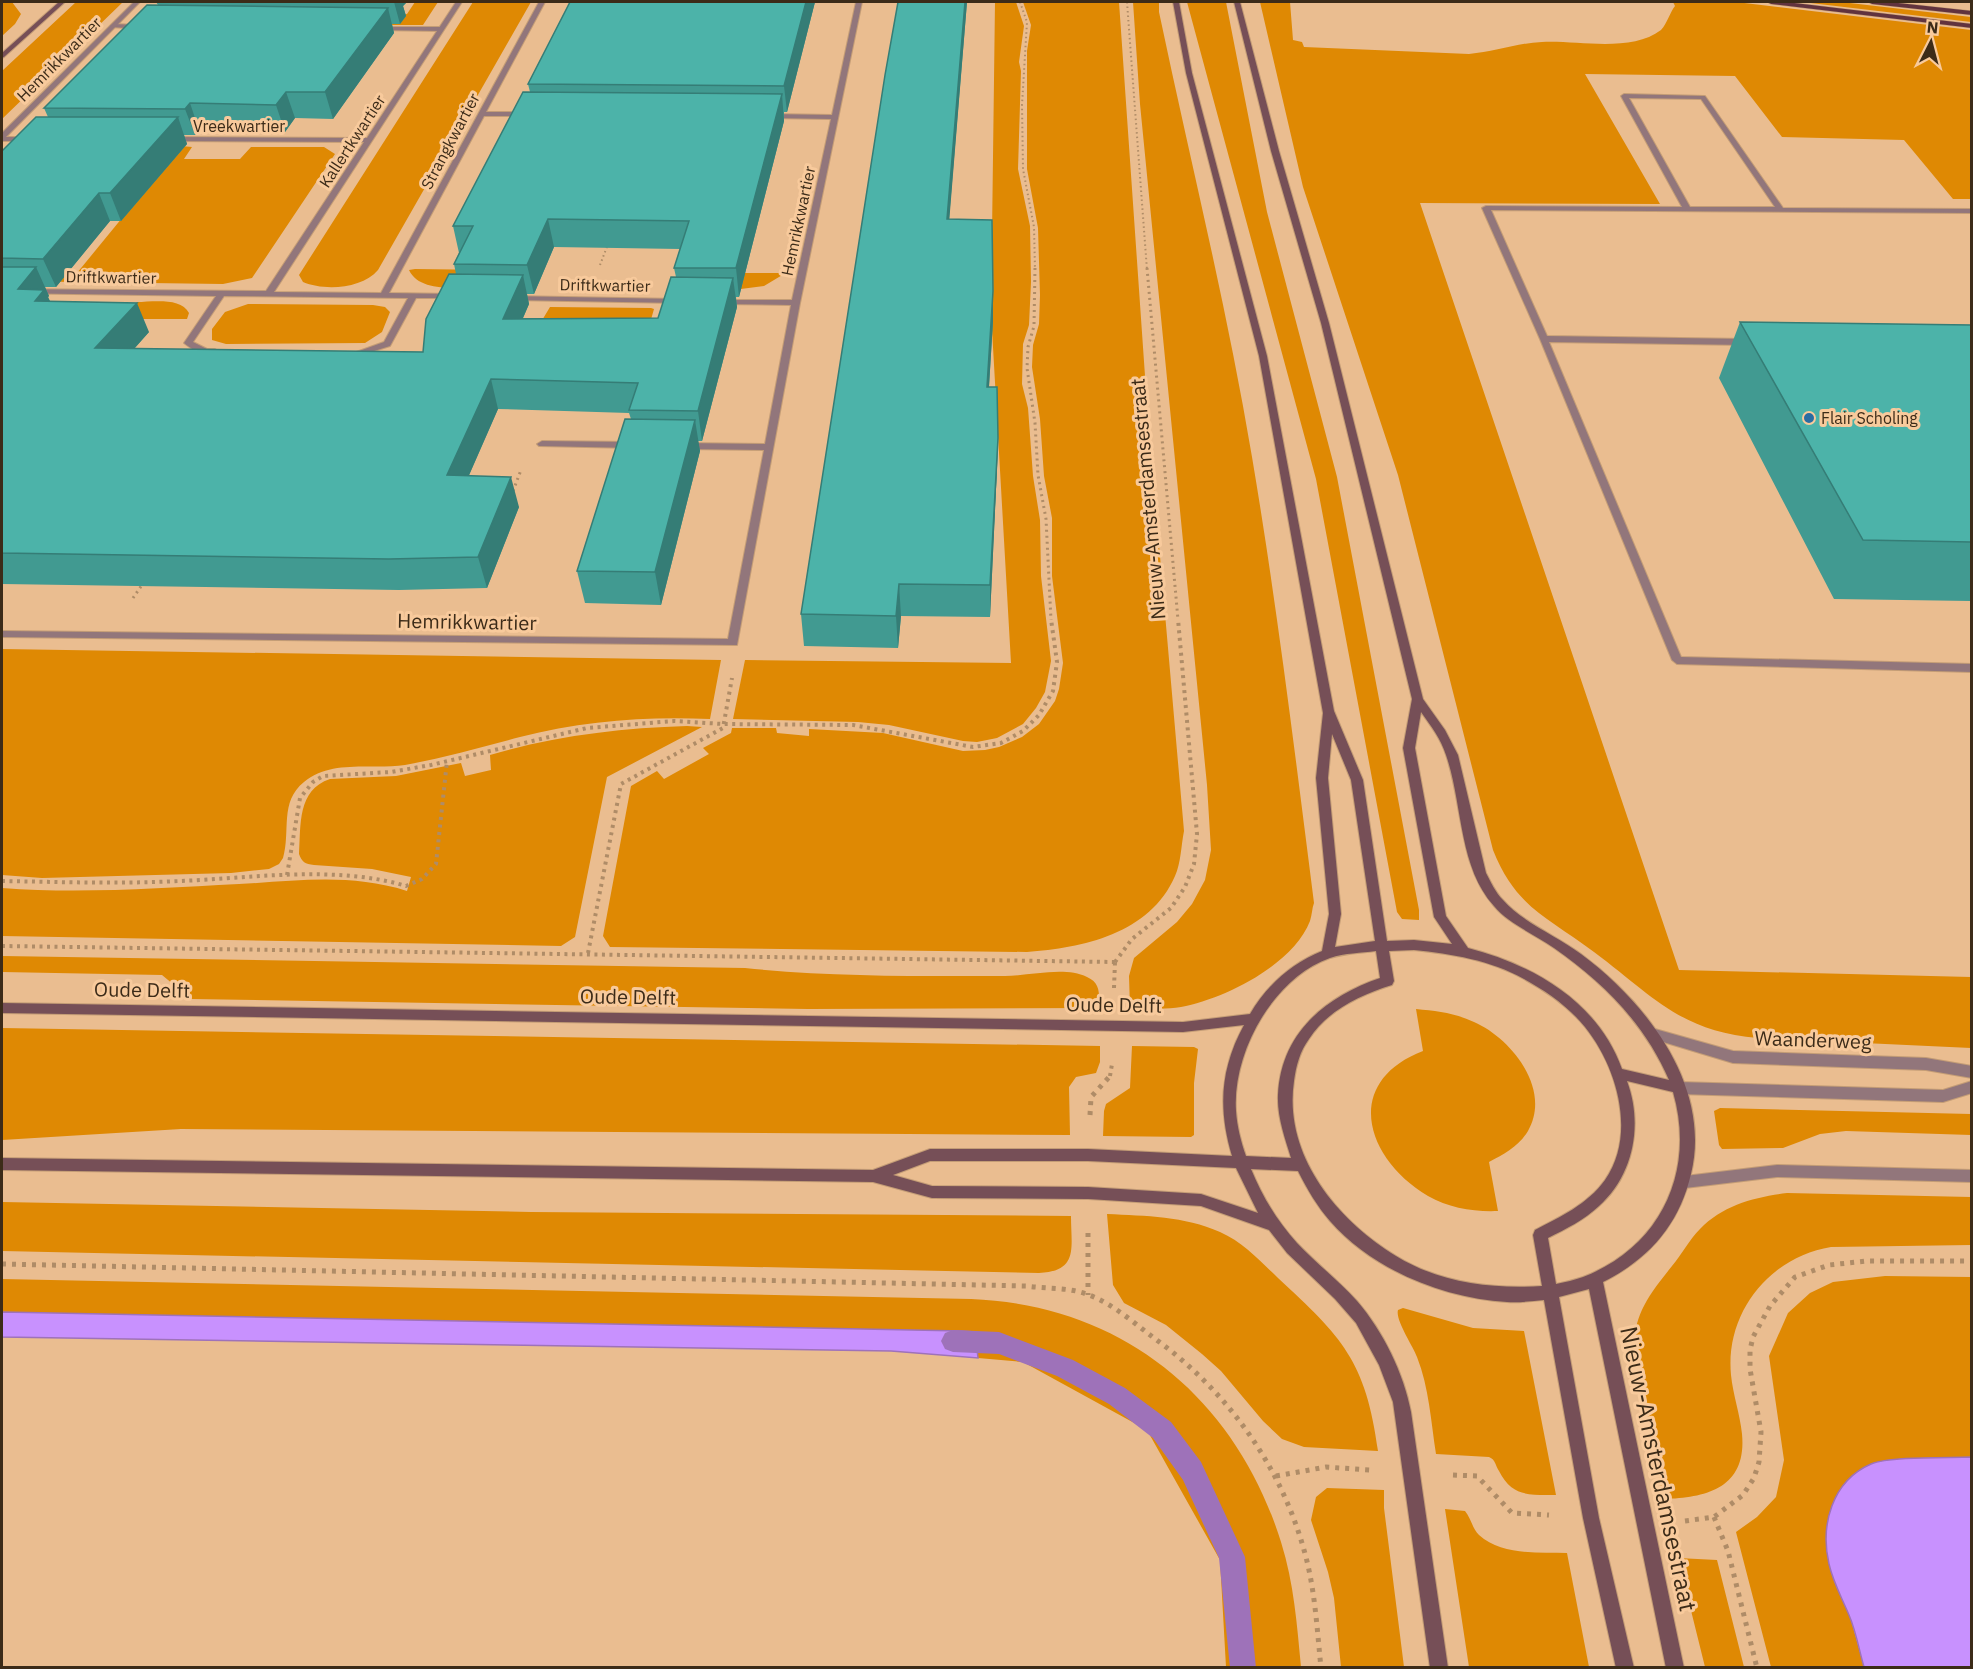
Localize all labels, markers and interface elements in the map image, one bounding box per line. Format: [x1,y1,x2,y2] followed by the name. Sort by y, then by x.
[12,12,106,106] street label: Hemrikkwartier
[1901,12,1961,72] north arrow
[1926,17,1939,38] text: N
[416,89,484,193] street label: Strangkwartier
[315,91,390,191] street label: Kallertkwartier
[193,116,285,136] street label: Vreekwartier
[777,164,819,278] street label: Hemrikkwartier
[65,266,157,288] street label: Driftkwartier
[559,274,651,296] street label: Driftkwartier
[1124,377,1172,621] street label: Nieuw-Amsterdamsestraat
[1821,408,1918,428] place label: Flair Scholing
[1802,411,1816,425] marker: Flair Scholing
[397,607,537,636] street label: Hemrikkwartier
[94,975,190,1004] street label: Oude Delft
[580,982,676,1011] street label: Oude Delft
[1066,990,1162,1019] street label: Oude Delft
[1754,1024,1872,1055] street label: Waanderweg
[1613,1323,1705,1614] street label: Nieuw-Amsterdamsestraat

